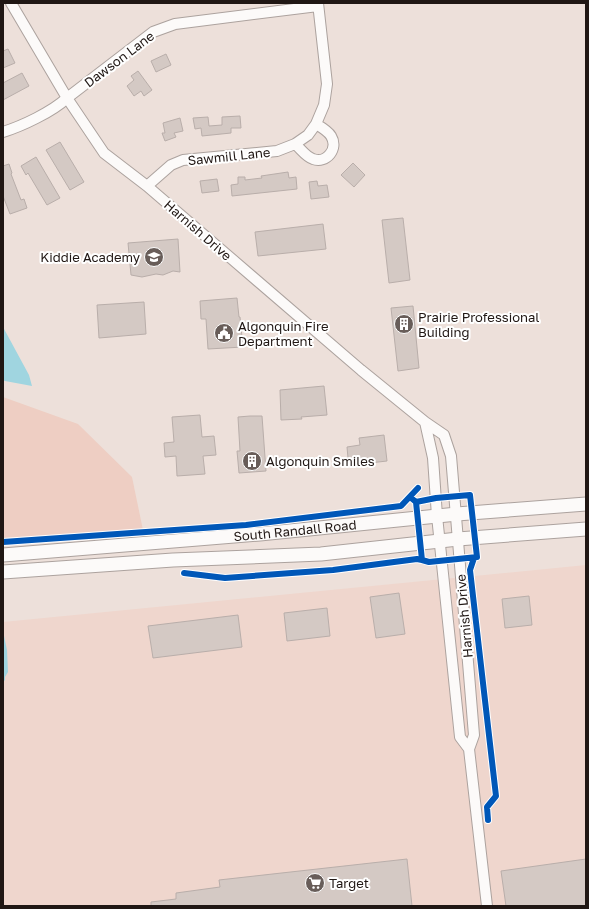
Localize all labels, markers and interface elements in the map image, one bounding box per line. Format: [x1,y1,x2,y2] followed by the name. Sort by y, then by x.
[81,28,157,90] street label: Dawson Lane
[187,144,271,168] street label: Sawmill Lane
[161,196,235,264] street label: Harnish Drive
[143,246,165,268] school or university icon: Kiddie Academy
[40,249,141,265] place label: Kiddie Academy
[418,309,539,340] place label: Prairie Professional Building
[393,313,415,335] building icon: Prairie Professional Building
[238,318,329,349] place label: Algonquin Fire Department
[213,322,235,344] public building icon: Algonquin Fire Department
[241,450,263,472] building icon: Algonquin Smiles
[266,453,375,469] place label: Algonquin Smiles
[233,516,357,544] street label: South Randall Road
[452,573,476,659] street label: Harnish Drive
[304,872,326,894] supermarket icon: Target
[329,875,369,891] place label: Target

